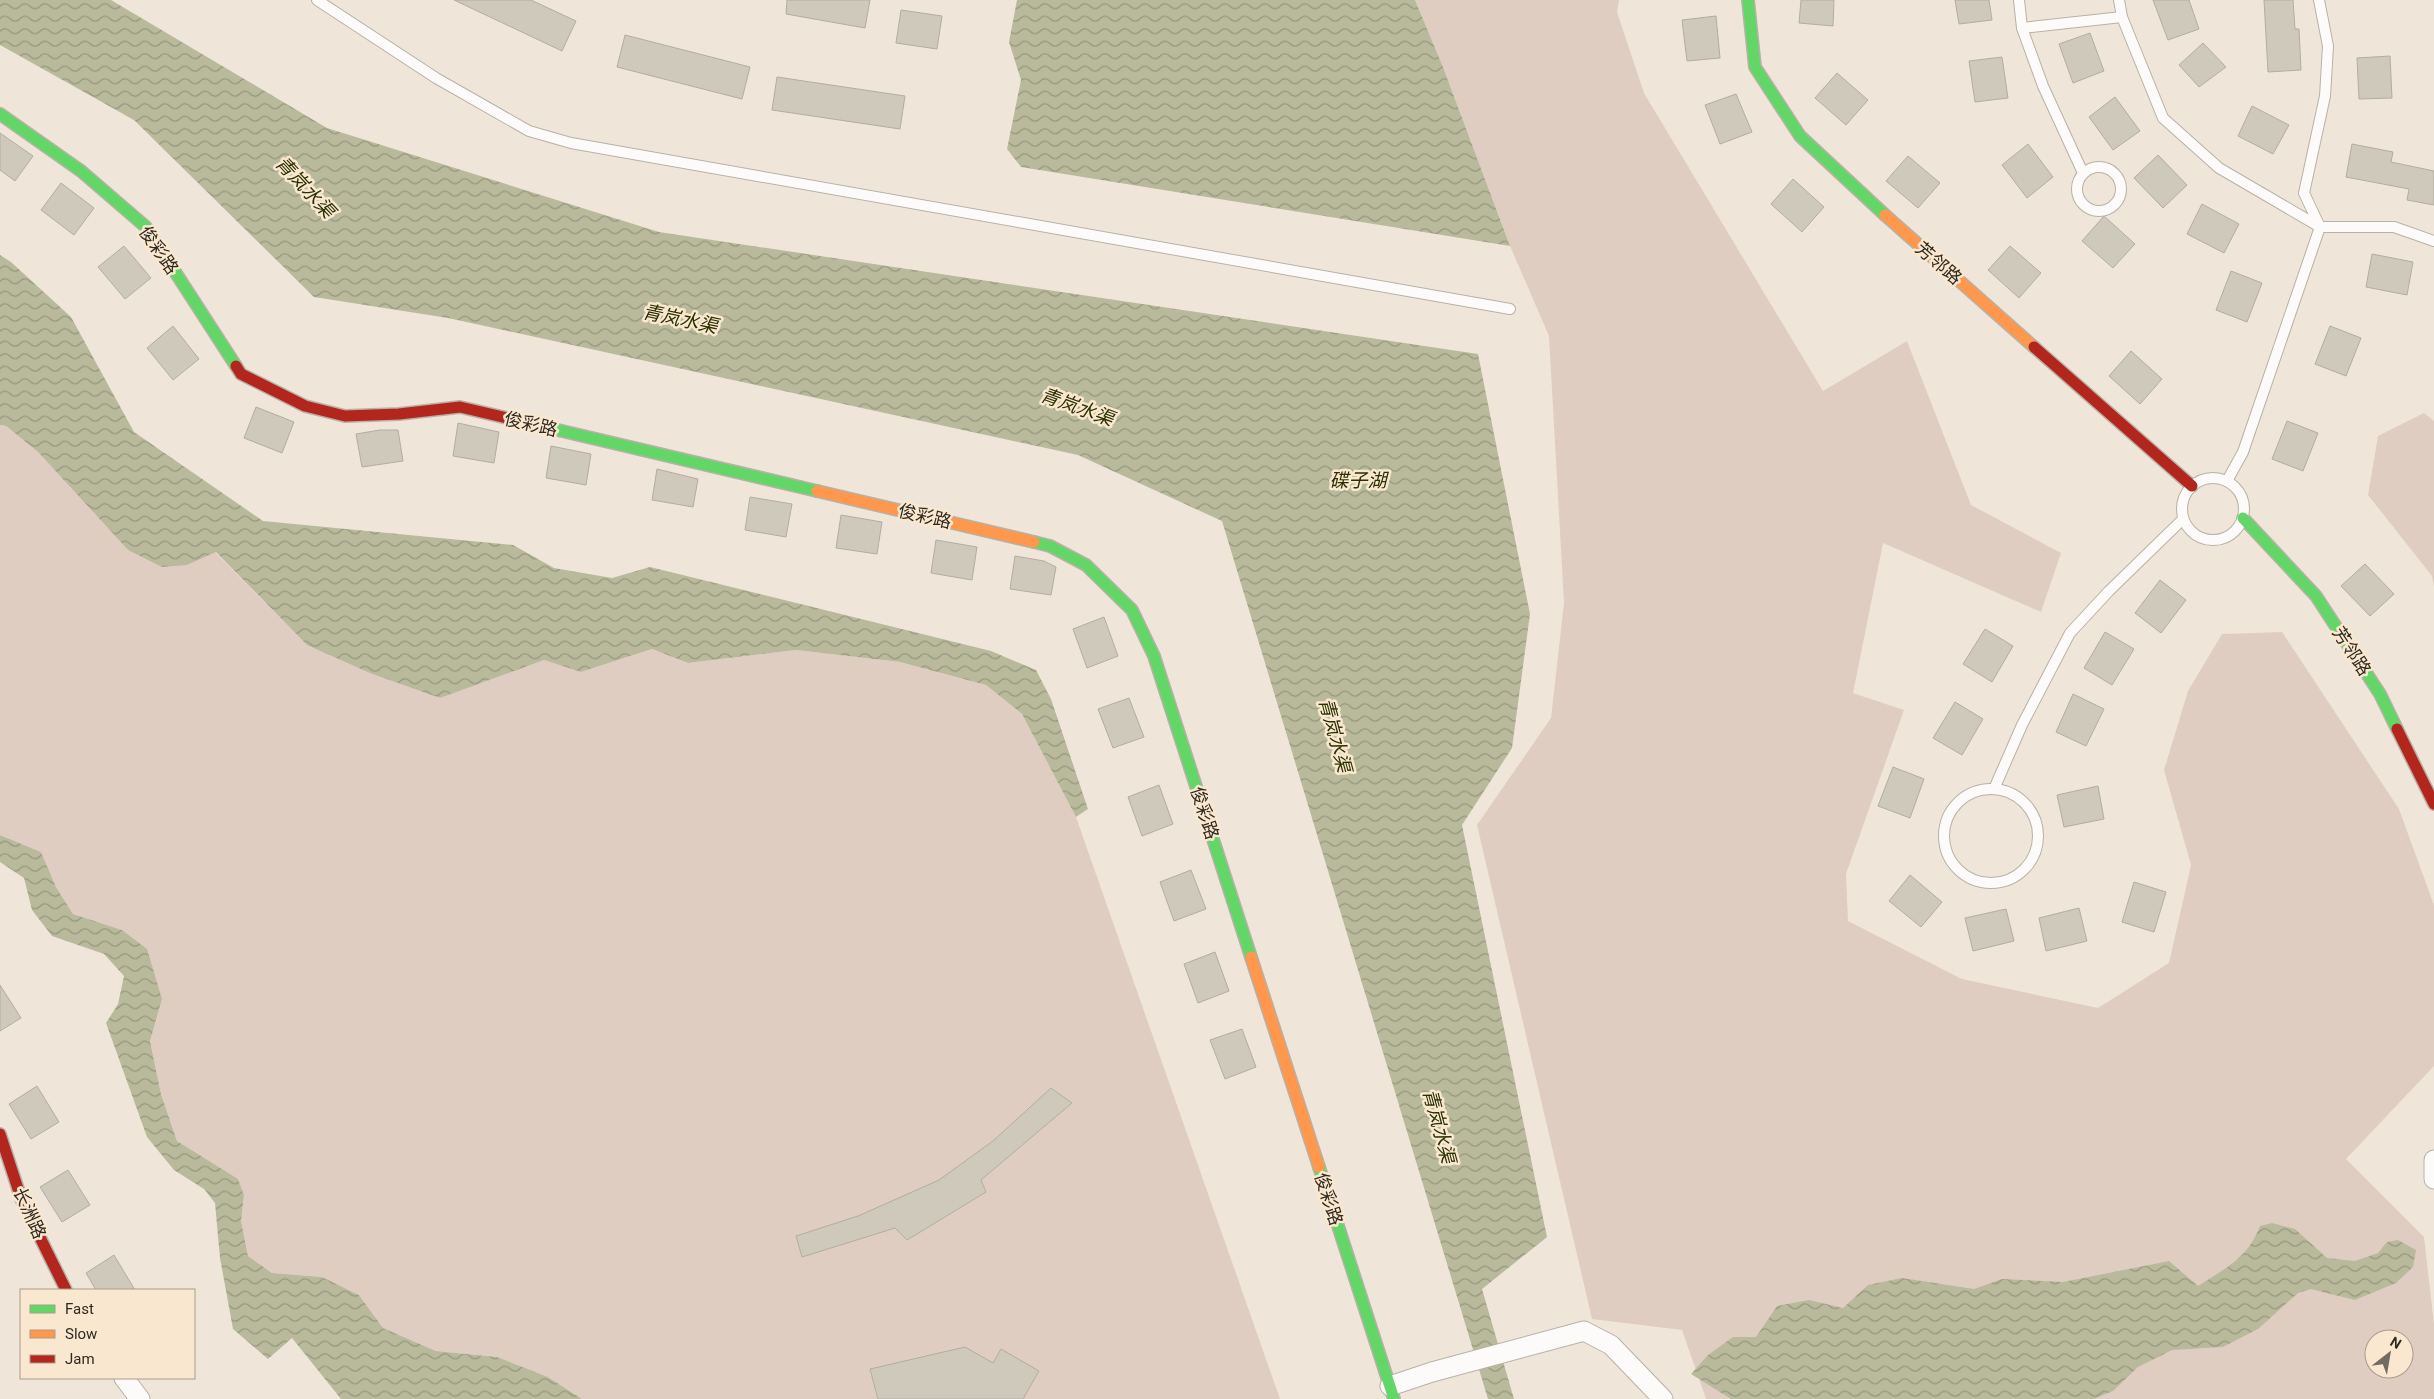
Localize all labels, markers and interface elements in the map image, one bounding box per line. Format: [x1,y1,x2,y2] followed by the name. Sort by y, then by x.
[271,151,341,225] water label: 青岚水渠
[135,222,183,278] street label: 俊彩路
[1912,237,1966,289] street label: 芳邻路
[640,300,722,339] water label: 青岚水渠
[1037,383,1119,432] water label: 青岚水渠
[502,408,560,440] street label: 俊彩路
[1329,469,1389,492] water label: 碟子湖
[896,500,954,532] street label: 俊彩路
[2328,623,2376,679] street label: 芳邻路
[1314,695,1357,778] water label: 青岚水渠
[1187,784,1223,842] street label: 俊彩路
[1418,1086,1461,1169] water label: 青岚水渠
[1311,1170,1347,1228] street label: 俊彩路
[9,1184,51,1242] street label: 长洲路
[20,1289,195,1379] legend
[65,1300,94,1318] text: Fast
[65,1325,97,1343] text: Slow
[2364,1329,2414,1379] north arrow
[2387,1333,2404,1352] text: N
[65,1350,95,1368] text: Jam

